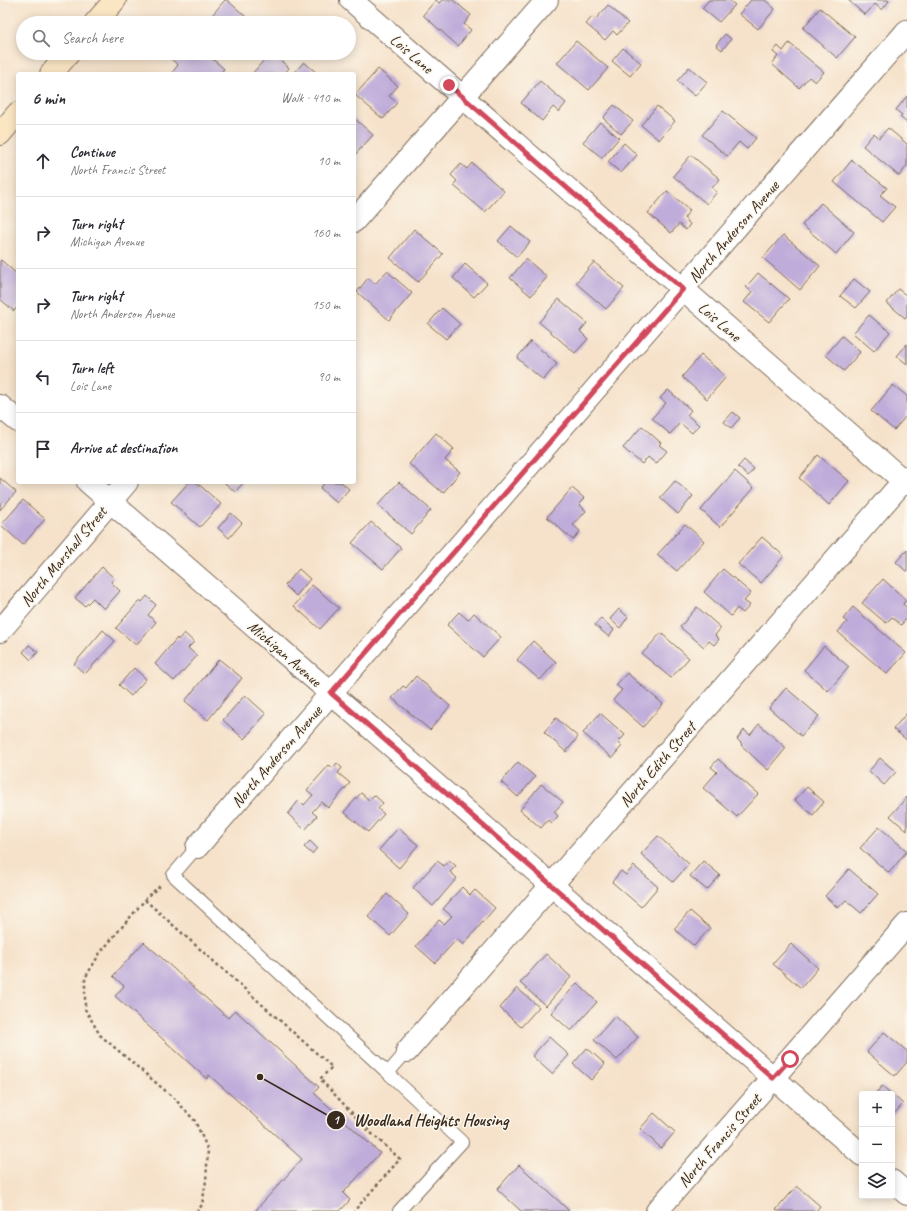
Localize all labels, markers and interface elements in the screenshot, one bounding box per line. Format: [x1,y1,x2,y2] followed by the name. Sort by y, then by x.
[16,16,356,60] search box
[30,27,52,49] icon: search
[62,29,123,48] text: Search here
[386,30,438,79] street label: Lois Lane
[440,76,458,94] route end
[32,88,65,109] text: 6 min
[281,90,340,106] text: Walk · 410 m
[70,143,115,162] text: Continue
[32,150,54,172] icon: ahead
[318,153,340,169] text: 10 m
[70,162,165,178] text: North Francis Street
[684,175,785,287] street label: North Anderson Avenue
[70,215,123,234] text: Turn right
[32,222,54,244] icon: right
[312,225,340,241] text: 160 m
[70,234,144,250] text: Michigan Avenue
[70,287,123,306] text: Turn right
[32,294,54,316] icon: right
[312,297,340,313] text: 150 m
[694,298,746,347] street label: Lois Lane
[70,306,175,322] text: North Anderson Avenue
[70,359,113,378] text: Turn left
[32,366,54,388] icon: left
[318,369,340,385] text: 90 m
[70,378,111,394] text: Lois Lane
[32,438,54,460] icon: arrive
[70,439,177,458] text: Arrive at destination
[16,501,112,611] street label: North Marshall Street
[244,616,327,692] street label: Michigan Avenue
[227,700,328,812] street label: North Anderson Avenue
[615,716,702,811] street label: North Edith Street
[781,1050,799,1068] route start
[674,1089,767,1192] street label: North Francis Street
[859,1091,895,1199] map controls
[859,1091,895,1127] button: +
[326,1105,516,1134] callout: Woodland Heights Housing
[354,1110,510,1131] text: Woodland Heights Housing
[333,1112,340,1128] text: 1
[859,1127,895,1163] button: −
[859,1163,895,1199] button: layers

